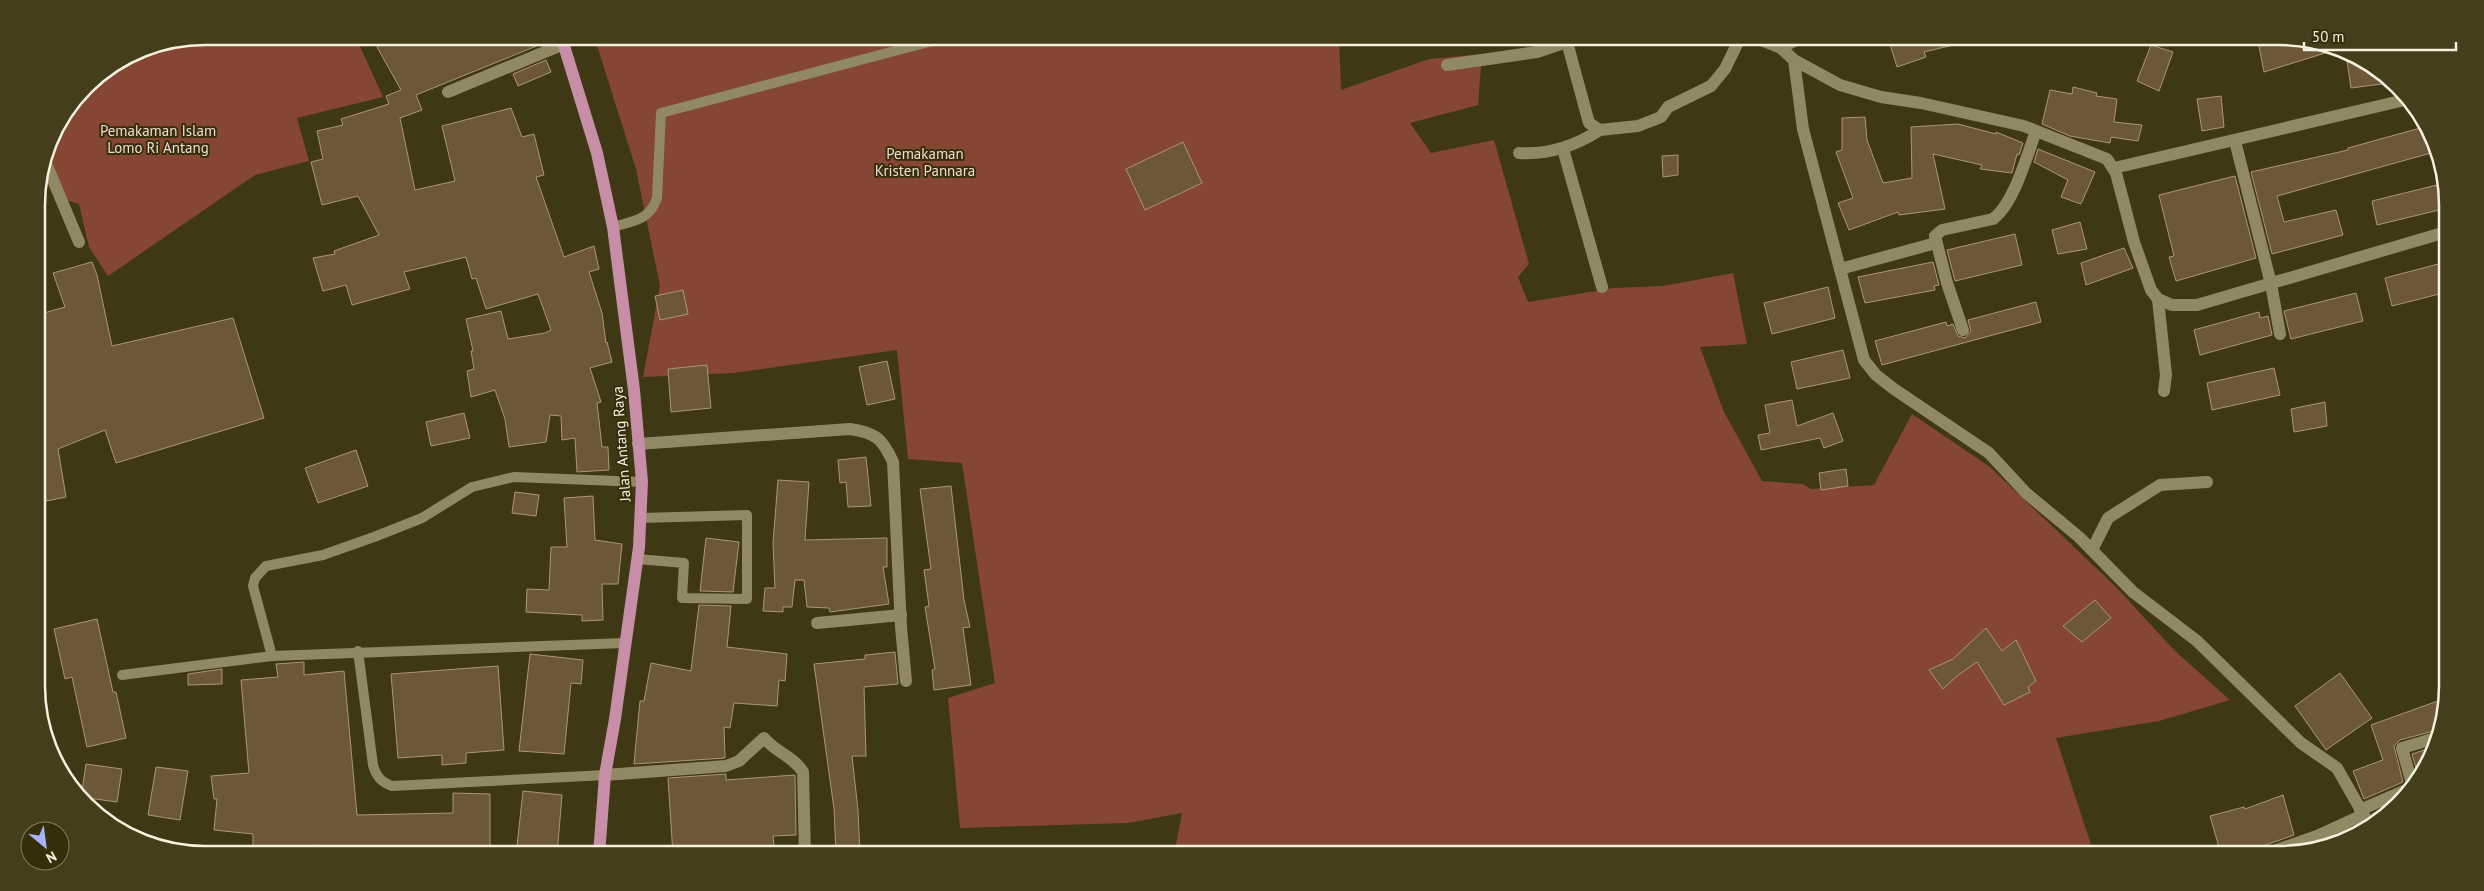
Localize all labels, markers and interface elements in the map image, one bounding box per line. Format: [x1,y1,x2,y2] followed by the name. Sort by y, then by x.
[2304,20,2456,52] scale bar
[2312,27,2345,46] text: 50 m
[100,121,216,157] park label: Pemakaman Islam Lomo Ri Antang
[875,144,975,180] park label: Pemakaman Kristen Pannara
[607,386,635,503] street label: Jalan Antang Raya
[20,821,70,871] north arrow
[43,847,60,867] text: N

